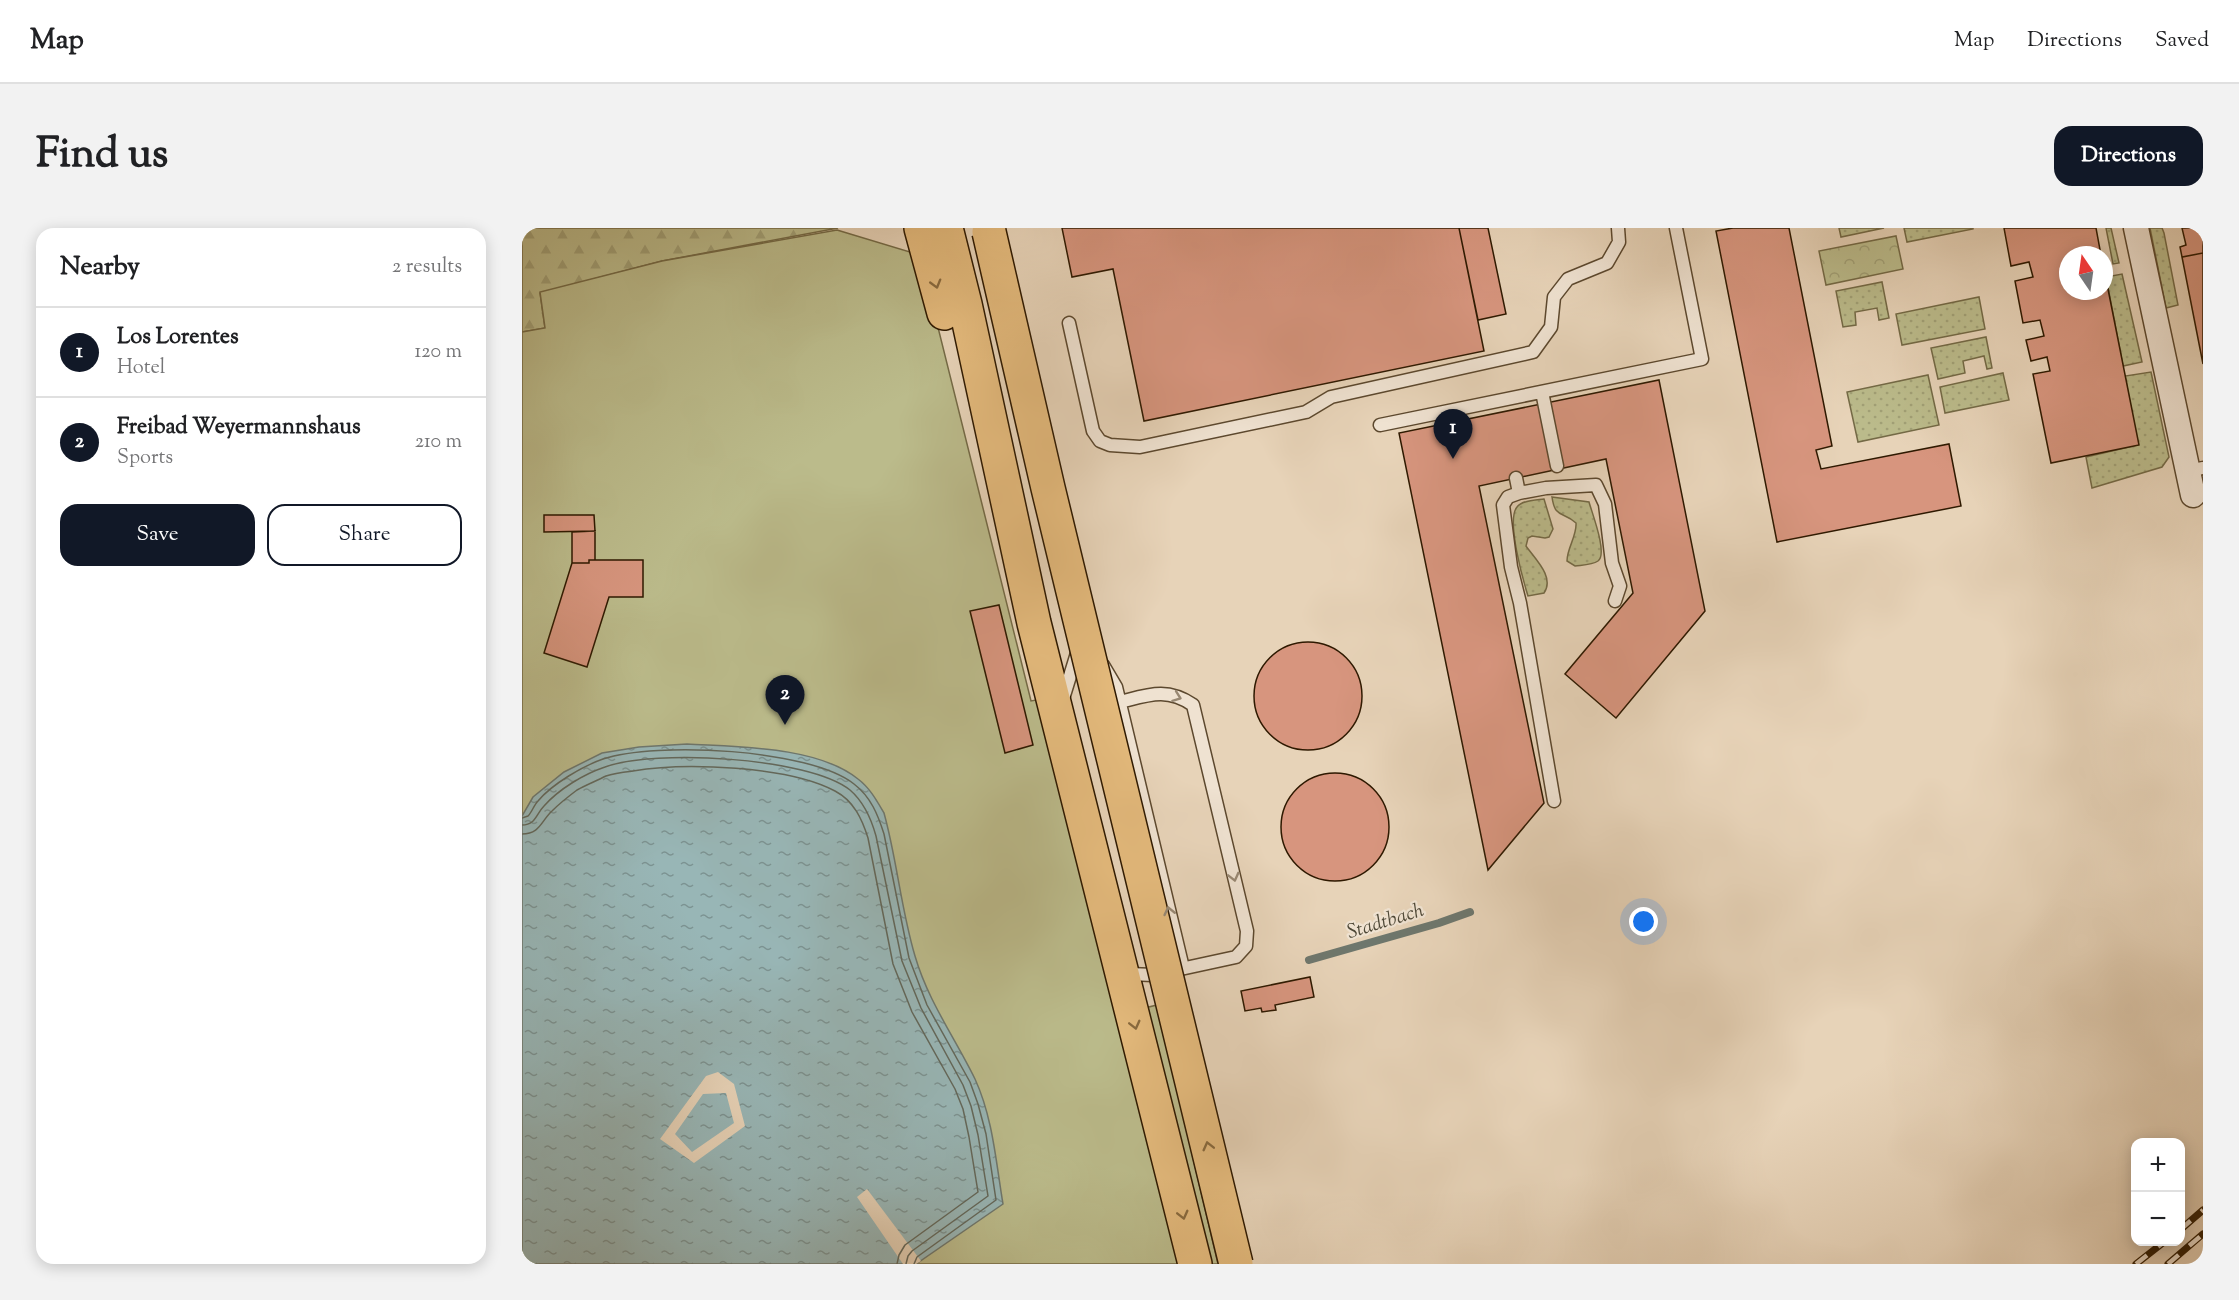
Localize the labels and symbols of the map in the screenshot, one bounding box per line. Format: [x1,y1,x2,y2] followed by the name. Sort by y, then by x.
[2059,246,2113,300] north arrow
[929,279,942,289] one-way arrow
[1434,410,1472,459] pin: 1
[766,676,804,725] pin: 2
[1170,690,1181,702] one-way arrow
[1227,871,1240,881] one-way arrow
[1344,897,1428,948] water label: Stadtbach
[1164,906,1177,916] one-way arrow
[1629,907,1658,936] your location
[1128,1020,1141,1030] one-way arrow
[1202,1141,1215,1151] one-way arrow
[1176,1209,1188,1219] one-way arrow

